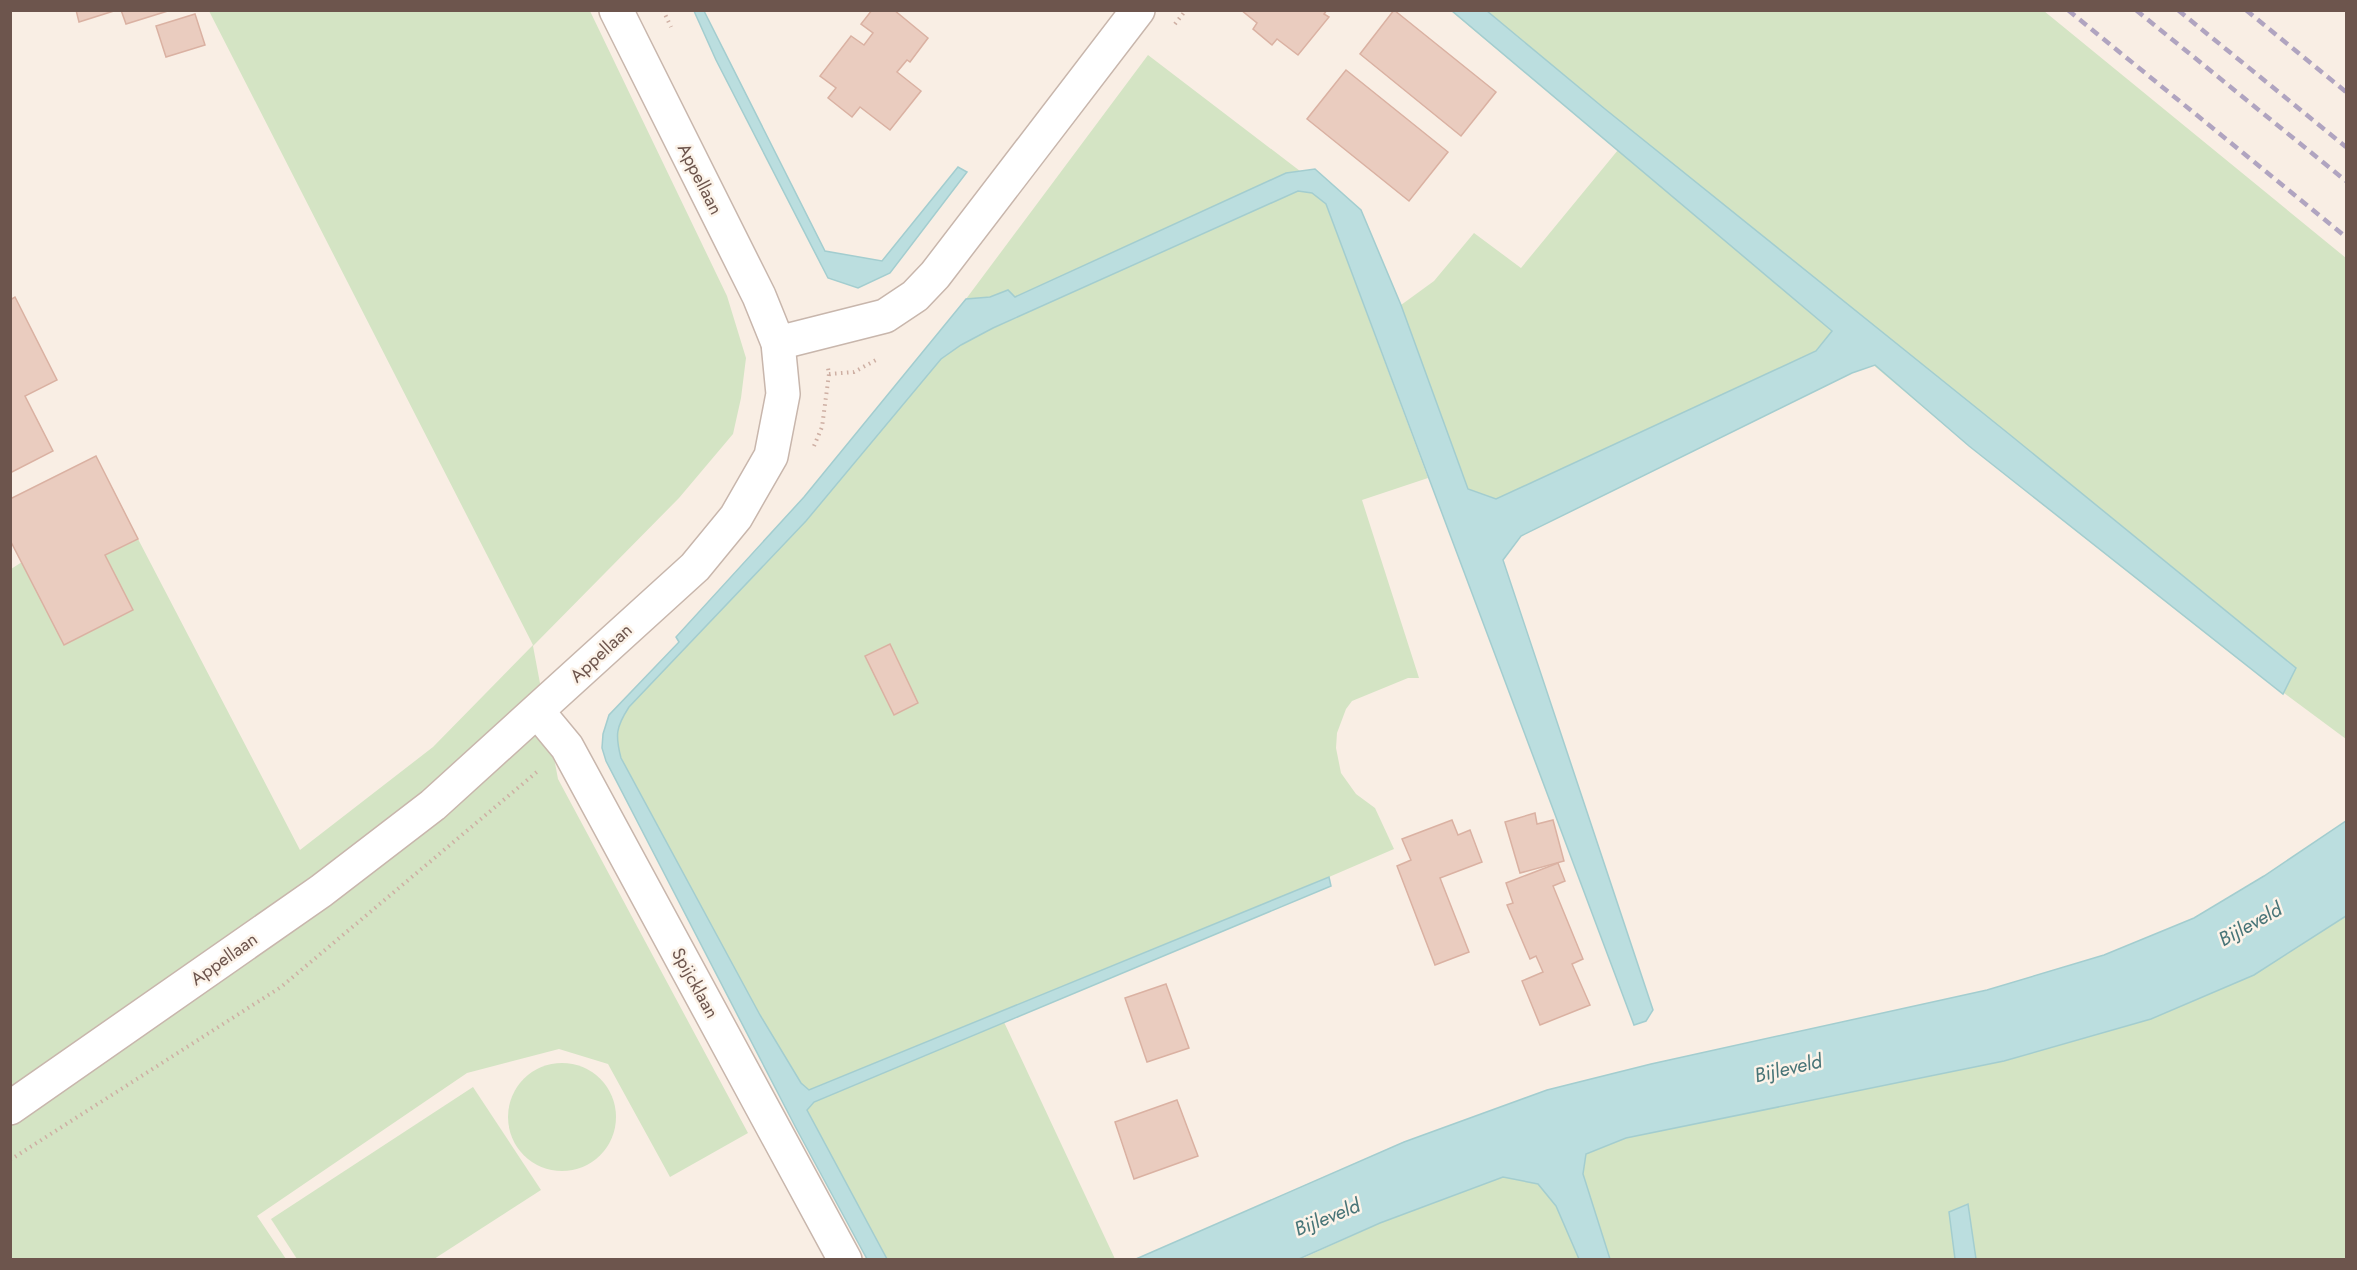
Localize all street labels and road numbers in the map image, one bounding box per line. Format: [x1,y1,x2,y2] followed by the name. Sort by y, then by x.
[671,139,729,219] street label: Appellaan
[564,617,638,689] street label: Appellaan
[185,926,263,992] street label: Appellaan
[665,943,725,1023] street label: Spijcklaan

